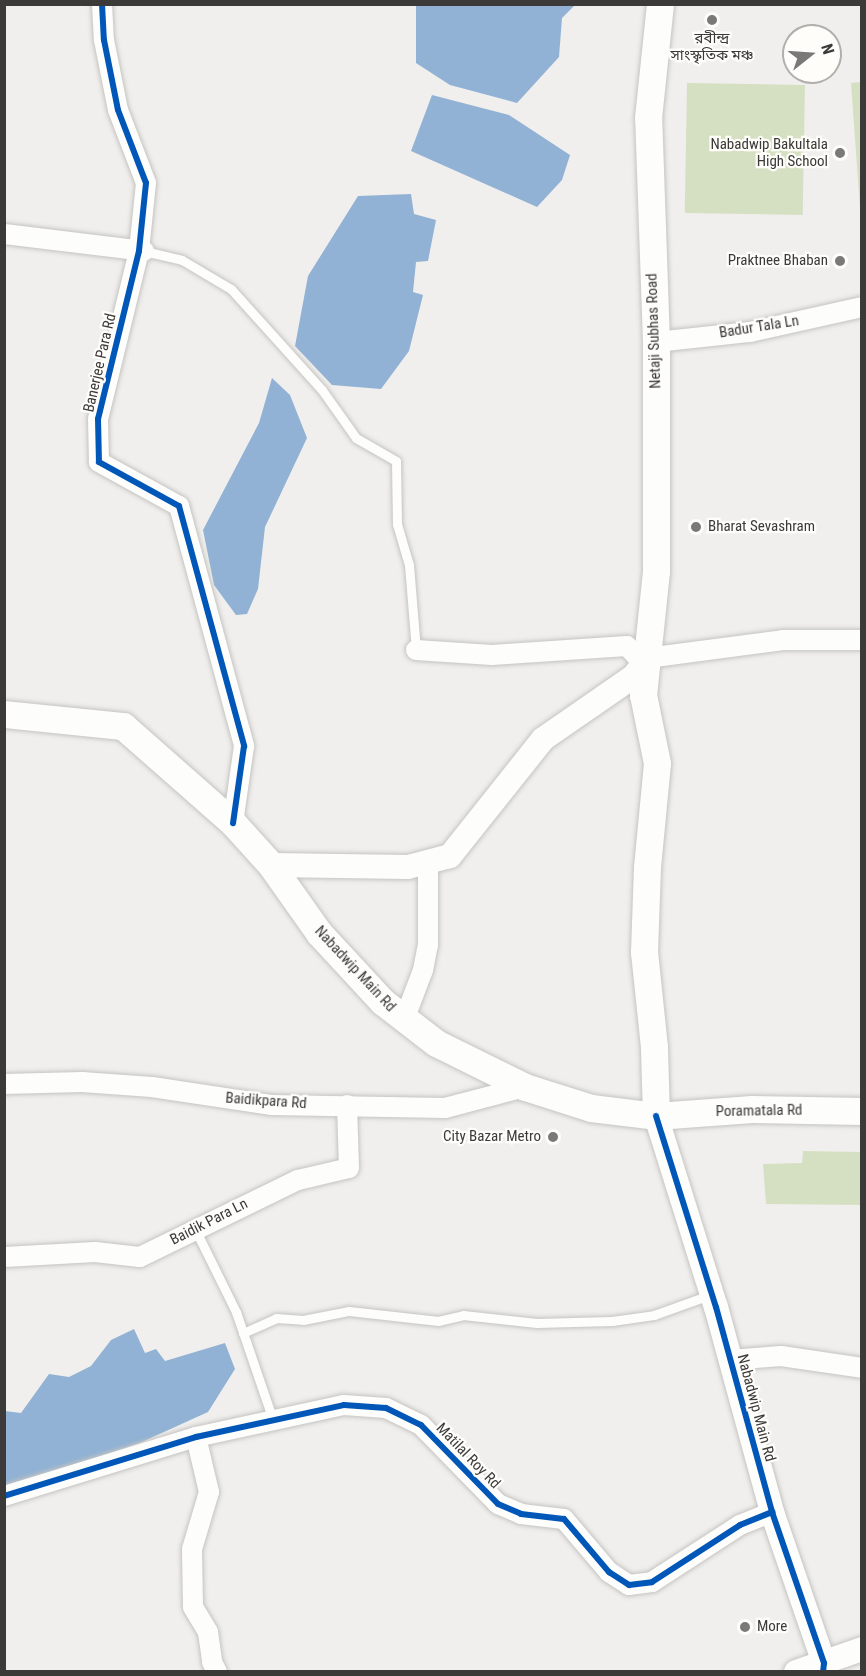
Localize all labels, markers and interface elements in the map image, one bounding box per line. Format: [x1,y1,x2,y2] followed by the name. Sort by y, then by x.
[705,13,719,27] marker: রবীন্দ্র সাংস্কৃতিক মঞ্চ
[782,24,842,84] north arrow
[670,29,754,64] place label: রবীন্দ্র সাংস্কৃতিক মঞ্চ
[817,42,838,57] text: N
[710,135,828,170] place label: Nabadwip Bakultala High School
[833,146,847,160] marker: Nabadwip Bakultala High School
[728,252,828,270] place label: Praktnee Bhaban
[833,254,847,268] marker: Praktnee Bhaban
[643,273,665,389] street label: Netaji Subhas Road
[80,312,120,414] street label: Banerjee Para Rd
[718,312,800,342] street label: Badur Tala Ln
[708,518,815,536] place label: Bharat Sevashram
[689,520,703,534] marker: Bharat Sevashram
[311,922,399,1016] street label: Nabadwip Main Rd
[225,1089,307,1113] street label: Baidikpara Rd
[715,1101,803,1121] street label: Poramatala Rd
[443,1128,541,1146] place label: City Bazar Metro
[546,1130,560,1144] marker: City Bazar Metro
[167,1195,251,1249] street label: Baidik Para Ln
[733,1352,779,1464] street label: Nabadwip Main Rd
[432,1419,504,1493] street label: Matilal Roy Rd
[757,1618,787,1636] place label: More
[738,1620,752,1634] marker: More

